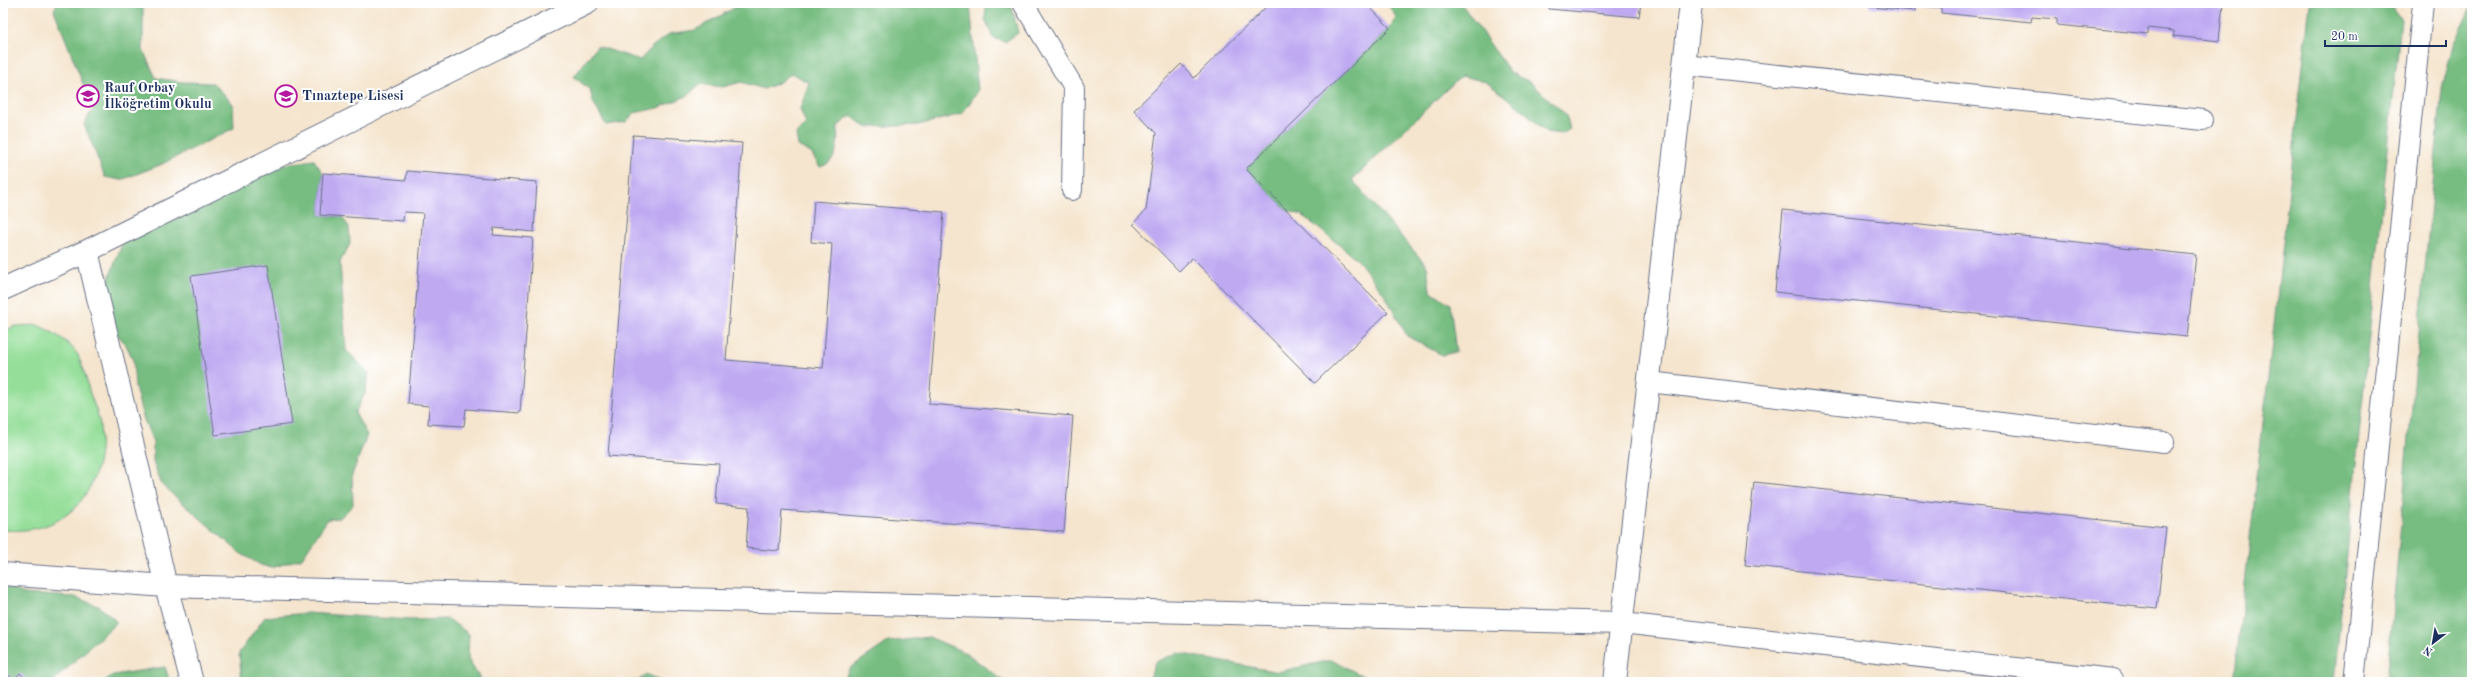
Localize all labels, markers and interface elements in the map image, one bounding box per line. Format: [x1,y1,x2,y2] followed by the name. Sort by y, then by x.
[2325,22,2446,48] scale bar
[2331,31,2358,43] text: 20 m
[104,81,212,111] place label: Rauf Orbay İlköğretim Okulu
[75,83,101,109] school or university icon: Rauf Orbay İlköğretim Okulu
[273,83,299,109] school or university icon: Tınaztepe Lisesi
[302,89,404,103] place label: Tınaztepe Lisesi
[2413,623,2453,663] north arrow
[2422,643,2435,657] text: N

